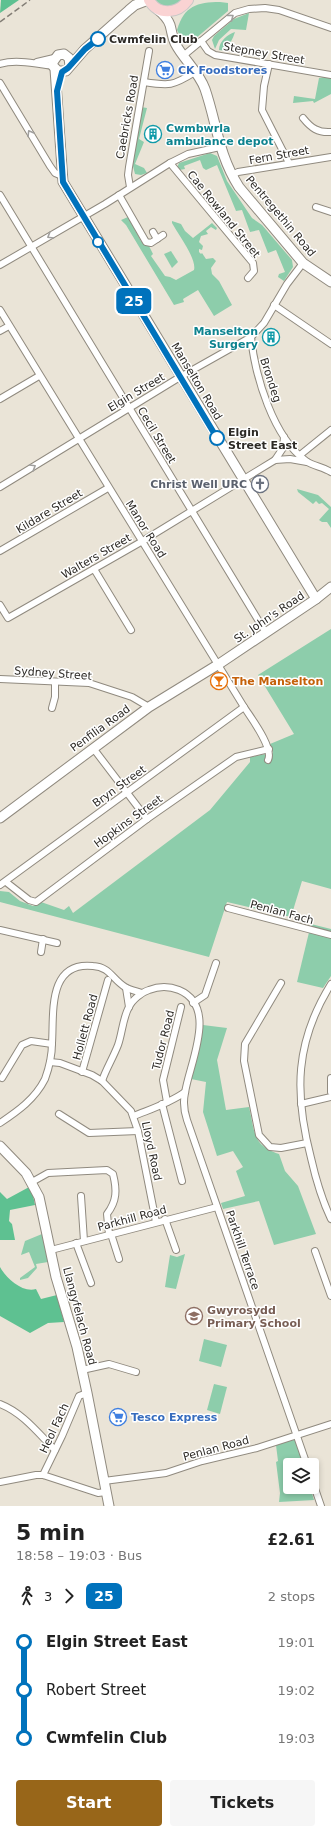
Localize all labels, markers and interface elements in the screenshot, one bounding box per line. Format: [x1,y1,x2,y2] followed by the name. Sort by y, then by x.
[226,14,233,21] one-way arrow
[90,31,106,47] marker: Cwmfelin Club
[109,33,198,46] place label: Cwmfelin Club
[222,40,306,67] street label: Stepney Street
[155,60,175,80] supermarket icon: CK Foodstores
[178,64,268,77] place label: CK Foodstores
[114,74,141,160] street label: Caebricks Road
[166,122,273,148] place label: Cwmbwrla ambulance depot
[143,124,163,144] building icon: Cwmbwrla ambulance depot
[27,130,34,137] one-way arrow
[248,144,311,167] street label: Fern Street
[185,168,263,261] street label: Cae Rowland Street
[243,173,318,259] street label: Pentregethin Road
[47,232,54,239] one-way arrow
[92,236,104,248] unlabelled marker
[116,288,152,314] line badge: 25
[124,293,144,309] text: 25
[193,325,258,351] place label: Manselton Surgery
[261,327,281,347] building icon: Manselton Surgery
[168,340,225,422] street label: Manselton Road
[257,356,284,404] street label: Brondeg
[106,370,168,414] street label: Elgin Street
[135,405,179,466] street label: Cecil Street
[228,426,297,452] place label: Elgin Street East
[209,430,225,446] marker: Elgin Street East
[29,464,36,471] one-way arrow
[250,474,270,494] church icon: Christ Well URC
[150,478,247,491] place label: Christ Well URC
[14,486,85,536] street label: Kildare Street
[123,498,168,561] street label: Manor Road
[59,531,134,582] street label: Walters Street
[232,589,307,646] street label: St. John's Road
[14,664,93,683] street label: Sydney Street
[209,671,229,691] bar icon: The Manselton
[232,675,323,688] place label: The Manselton
[68,702,133,754] street label: Penfilia Road
[90,762,149,810] street label: Bryn Street
[92,792,165,850] street label: Hopkins Street
[249,898,315,927] street label: Penlan Fach
[70,993,101,1061] street label: Hollett Road
[150,1009,177,1072] street label: Tudor Road
[139,1120,164,1182] street label: Lloyd Road
[96,1203,168,1234] street label: Parkhill Road
[223,1209,262,1292] street label: Parkhill Terrace
[60,1266,99,1367] street label: Llangyfelach Road
[207,1304,301,1330] place label: Gwyrosydd Primary School
[184,1306,204,1326] school or university icon: Gwyrosydd Primary School
[37,1401,72,1455] street label: Heol Fach
[108,1407,128,1427] supermarket icon: Tesco Express
[131,1411,218,1424] place label: Tesco Express
[182,1433,251,1464] street label: Penlan Road
[283,1458,319,1494] map controls
[283,1458,319,1494] button: layers
[16,1520,85,1545] text: 5 min
[268,1531,315,1549] text: £2.61
[16,1548,142,1563] text: 18:58 – 19:03 · Bus
[16,1585,38,1607] icon: walk
[58,1585,80,1607] icon: forward
[94,1588,114,1604] text: 25
[44,1589,52,1604] text: 3
[268,1589,315,1604] text: 2 stops
[46,1633,188,1651] text: Elgin Street East
[278,1635,315,1650] text: 19:01
[46,1681,146,1699] text: Robert Street
[278,1683,315,1698] text: 19:02
[46,1729,167,1747] text: Cwmfelin Club
[278,1731,315,1746] text: 19:03
[16,1780,162,1826] button: Start
[170,1780,315,1826] button: Tickets

